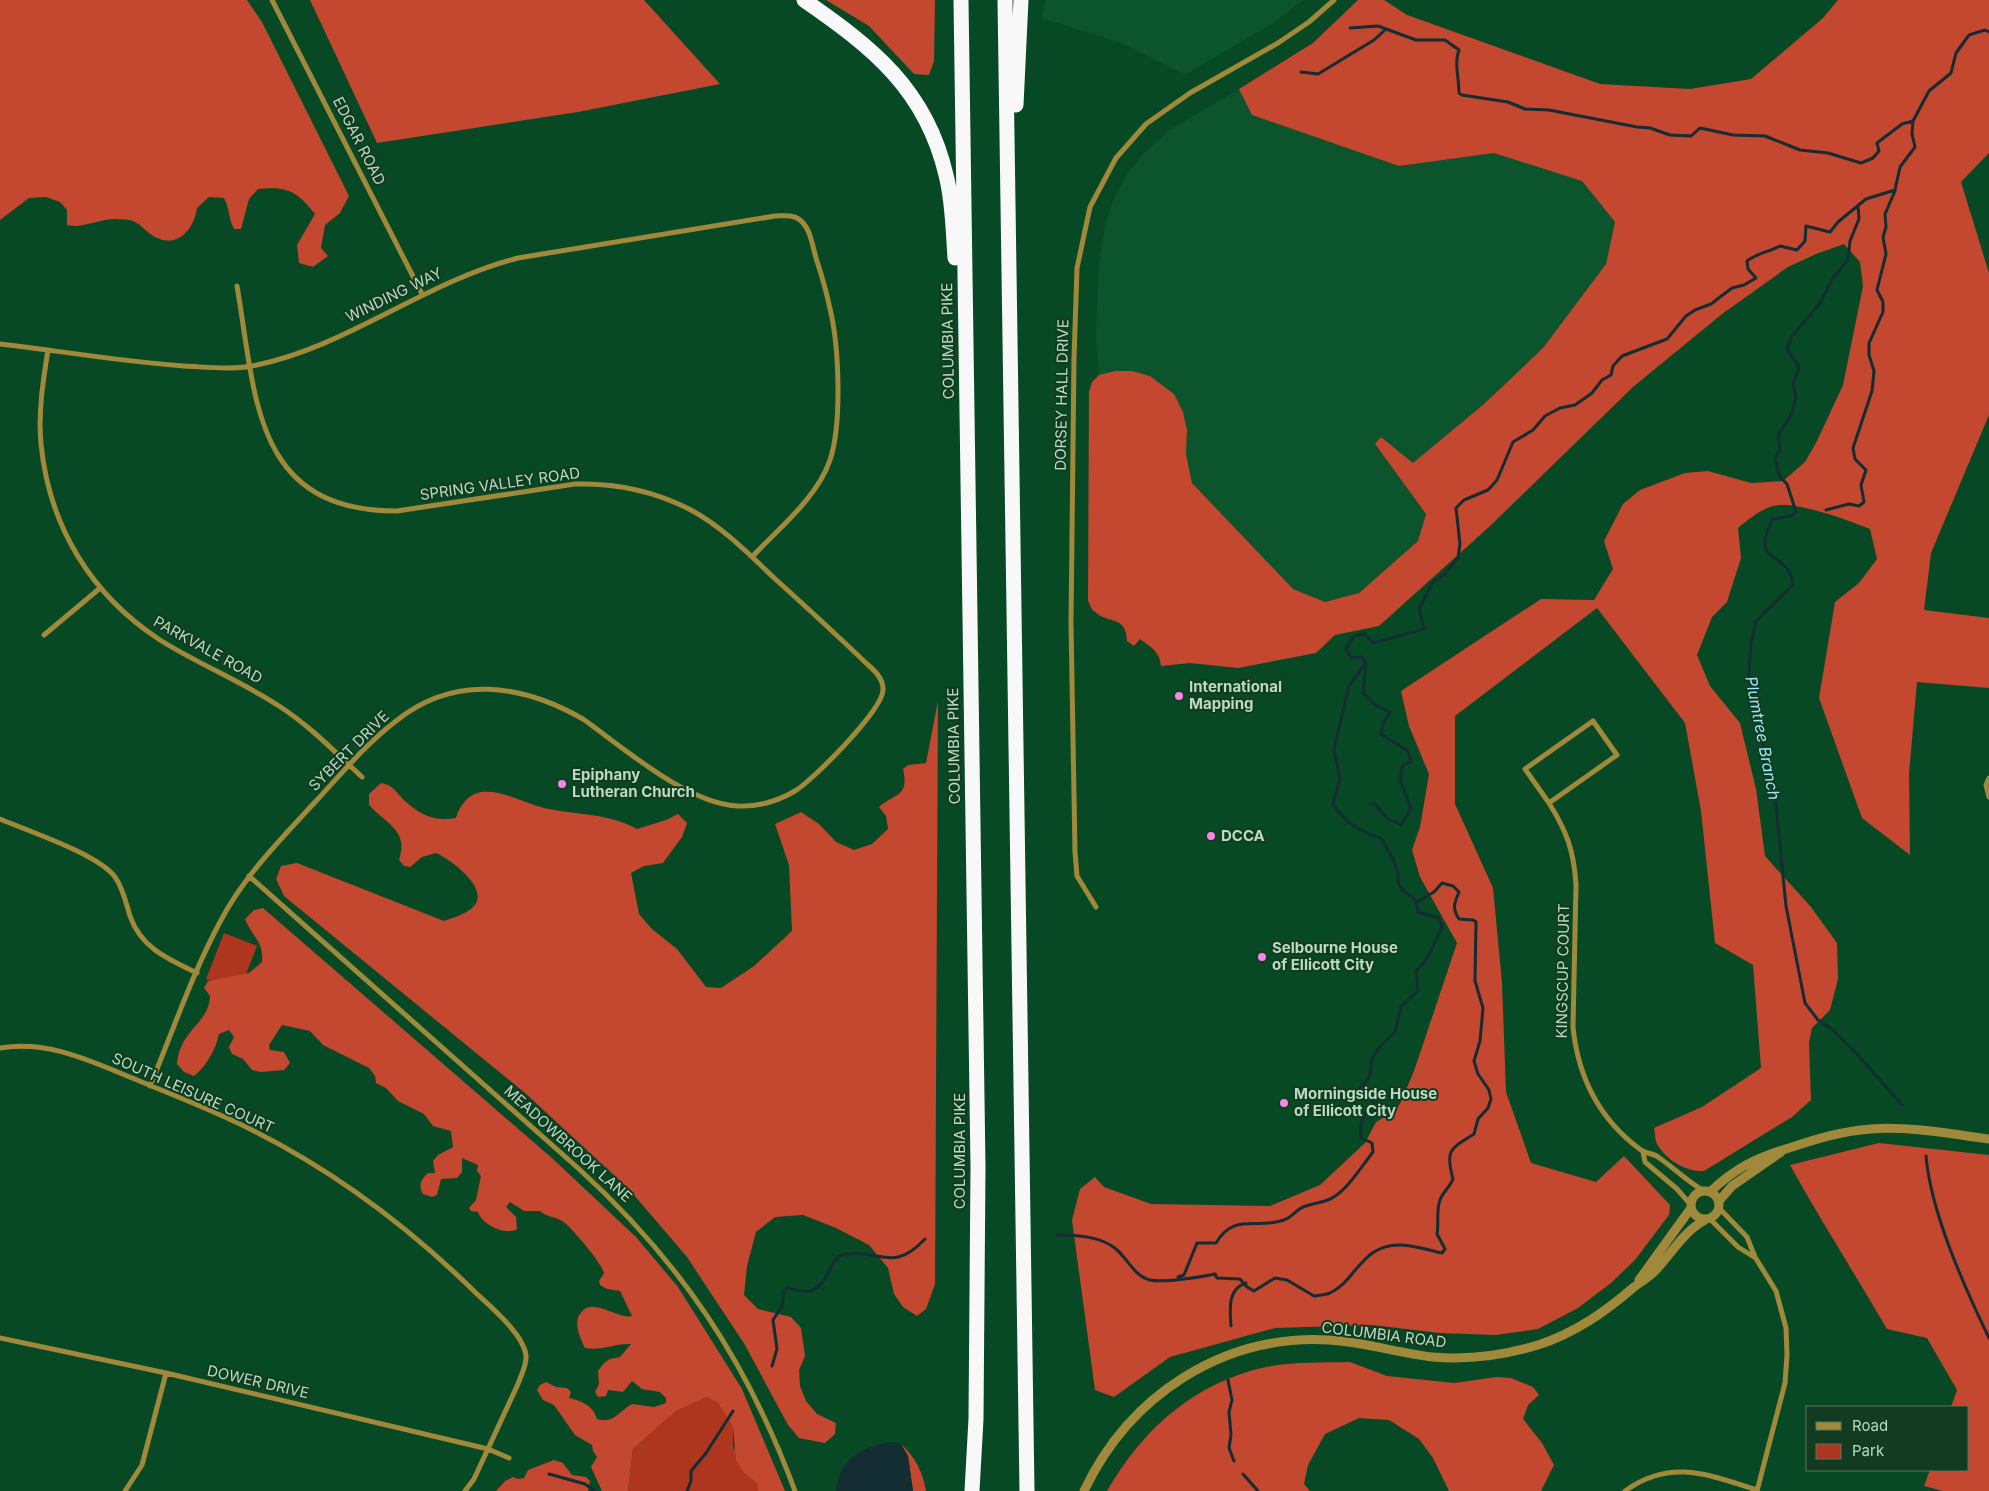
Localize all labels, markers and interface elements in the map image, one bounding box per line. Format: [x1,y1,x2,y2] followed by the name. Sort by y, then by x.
[329,93,390,188] street label: EDGAR ROAD
[342,263,445,326] street label: WINDING WAY
[937,282,958,400] street label: COLUMBIA PIKE
[1051,319,1072,471] street label: DORSEY HALL DRIVE
[419,463,581,504] street label: SPRING VALLEY ROAD
[150,612,266,687] street label: PARKVALE ROAD
[1741,674,1785,802] water label: Plumtree Branch
[1189,677,1282,713] place label: International Mapping
[943,687,964,805] street label: COLUMBIA PIKE
[1173,690,1185,702] marker: International Mapping
[304,706,393,795] street label: SYBERT DRIVE
[572,765,695,801] place label: Epiphany Lutheran Church
[556,778,568,790] marker: Epiphany Lutheran Church
[1221,826,1265,845] place label: DCCA
[1205,830,1217,842] marker: DCCA
[1552,903,1573,1039] street label: KINGSCUP COURT
[1272,938,1398,974] place label: Selbourne House of Ellicott City
[1256,951,1268,963] marker: Selbourne House of Ellicott City
[109,1048,277,1137] street label: SOUTH LEISURE COURT
[500,1081,636,1206] street label: MEADOWBROOK LANE
[1294,1084,1437,1120] place label: Morningside House of Ellicott City
[950,1093,969,1209] street label: COLUMBIA PIKE
[1278,1097,1290,1109] marker: Morningside House of Ellicott City
[1320,1317,1448,1352] street label: COLUMBIA ROAD
[205,1361,311,1402] street label: DOWER DRIVE
[1806,1406,1969,1471] legend
[1852,1416,1888,1435] text: Road
[1852,1441,1885,1460] text: Park

